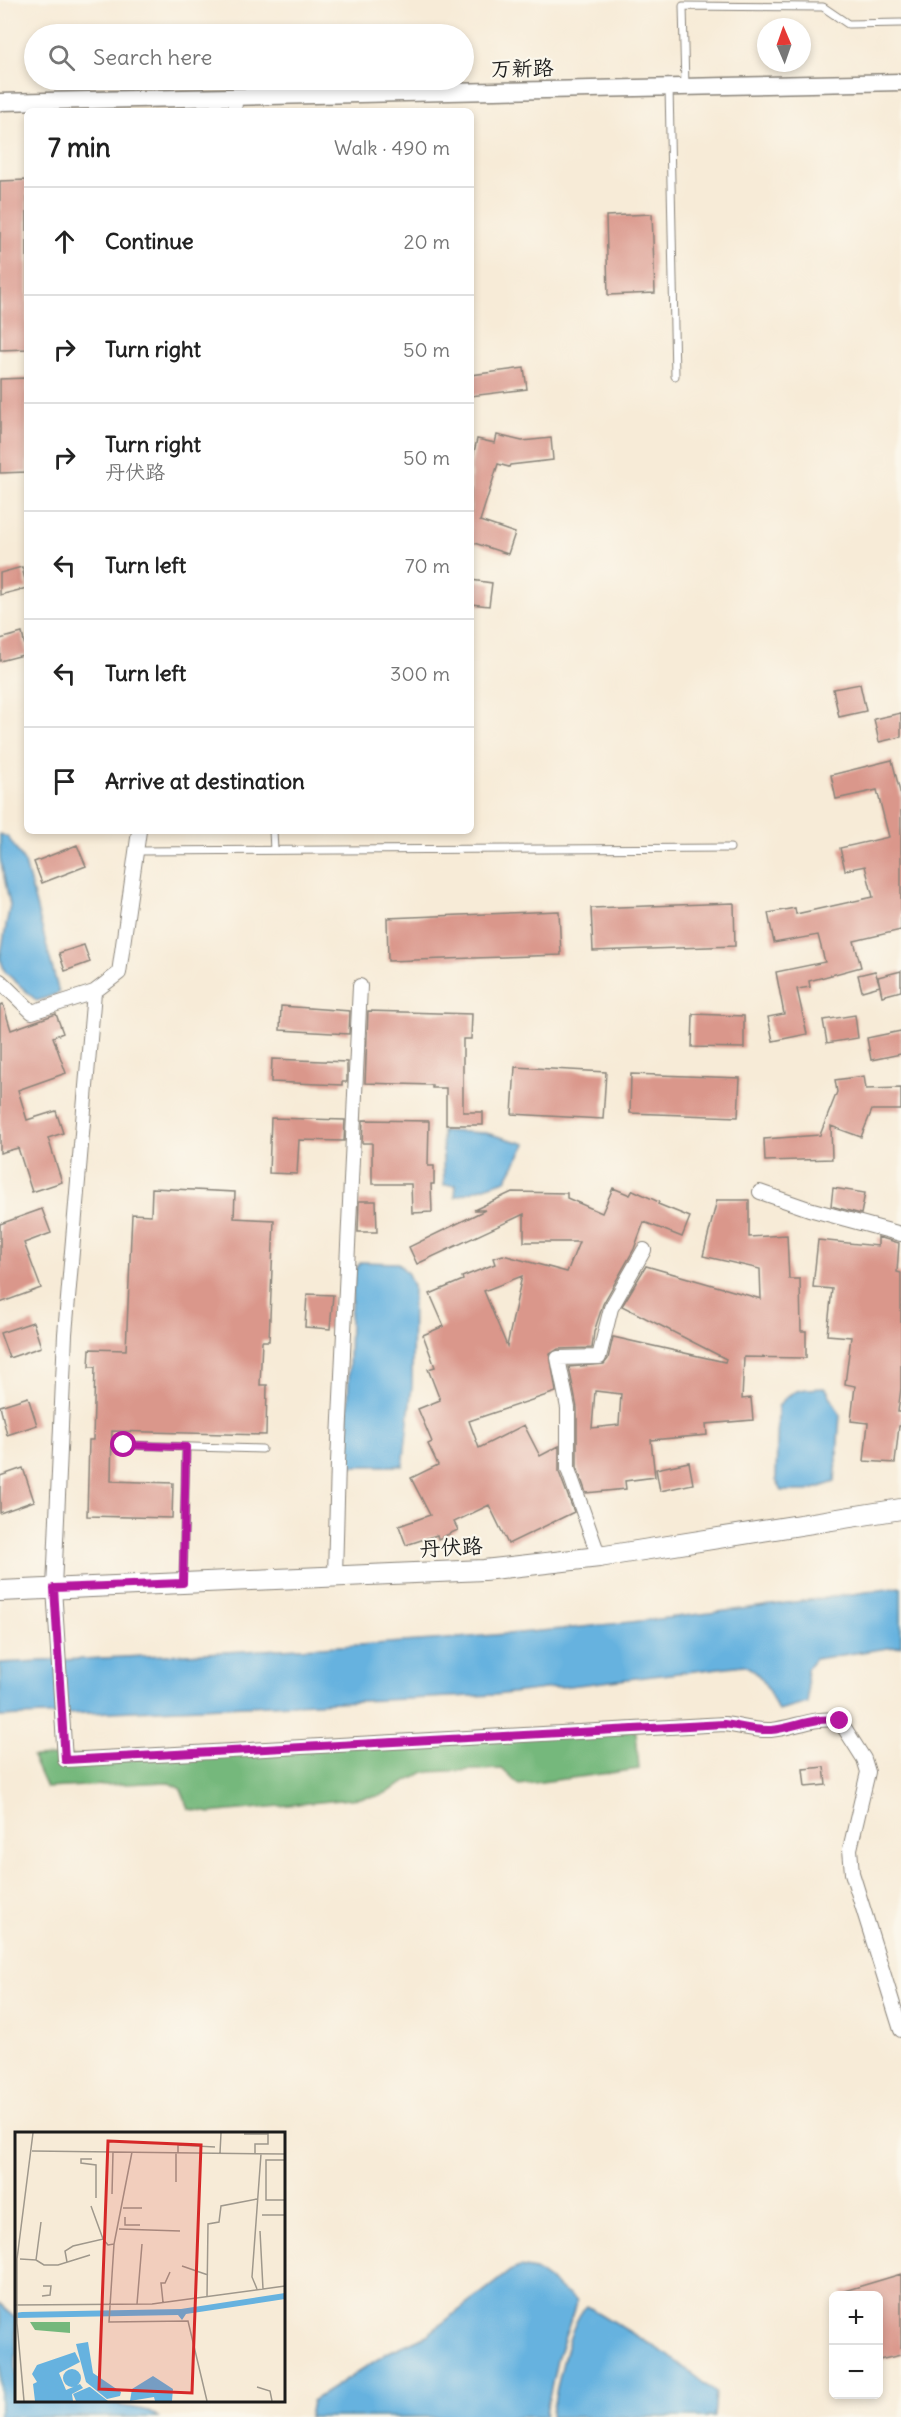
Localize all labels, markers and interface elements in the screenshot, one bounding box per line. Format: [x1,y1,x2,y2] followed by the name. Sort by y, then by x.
[757,18,811,72] north arrow
[24,24,474,90] search box
[45,41,78,74] icon: search
[93,43,212,71] text: Search here
[490,54,554,82] street label: 万新路
[48,131,111,164] text: 7 min
[334,135,450,160] text: Walk · 490 m
[48,225,81,258] icon: ahead
[105,227,194,255] text: Continue
[404,229,450,254] text: 20 m
[48,333,81,366] icon: right
[105,335,201,363] text: Turn right
[403,337,450,362] text: 50 m
[105,430,201,458] text: Turn right
[48,441,81,474] icon: right
[403,445,450,470] text: 50 m
[105,459,165,484] text: 丹伏路
[48,549,81,582] icon: left
[105,551,186,579] text: Turn left
[405,553,450,578] text: 70 m
[48,657,81,690] icon: left
[105,659,186,687] text: Turn left
[390,661,450,686] text: 300 m
[48,765,81,798] icon: arrive
[105,767,305,795] text: Arrive at destination
[110,1431,136,1457] route start
[419,1532,483,1562] street label: 丹伏路
[826,1707,852,1733] route end
[15,2132,285,2402] inset map
[829,2291,883,2399] map controls
[829,2291,883,2345] button: +
[829,2345,883,2399] button: −

